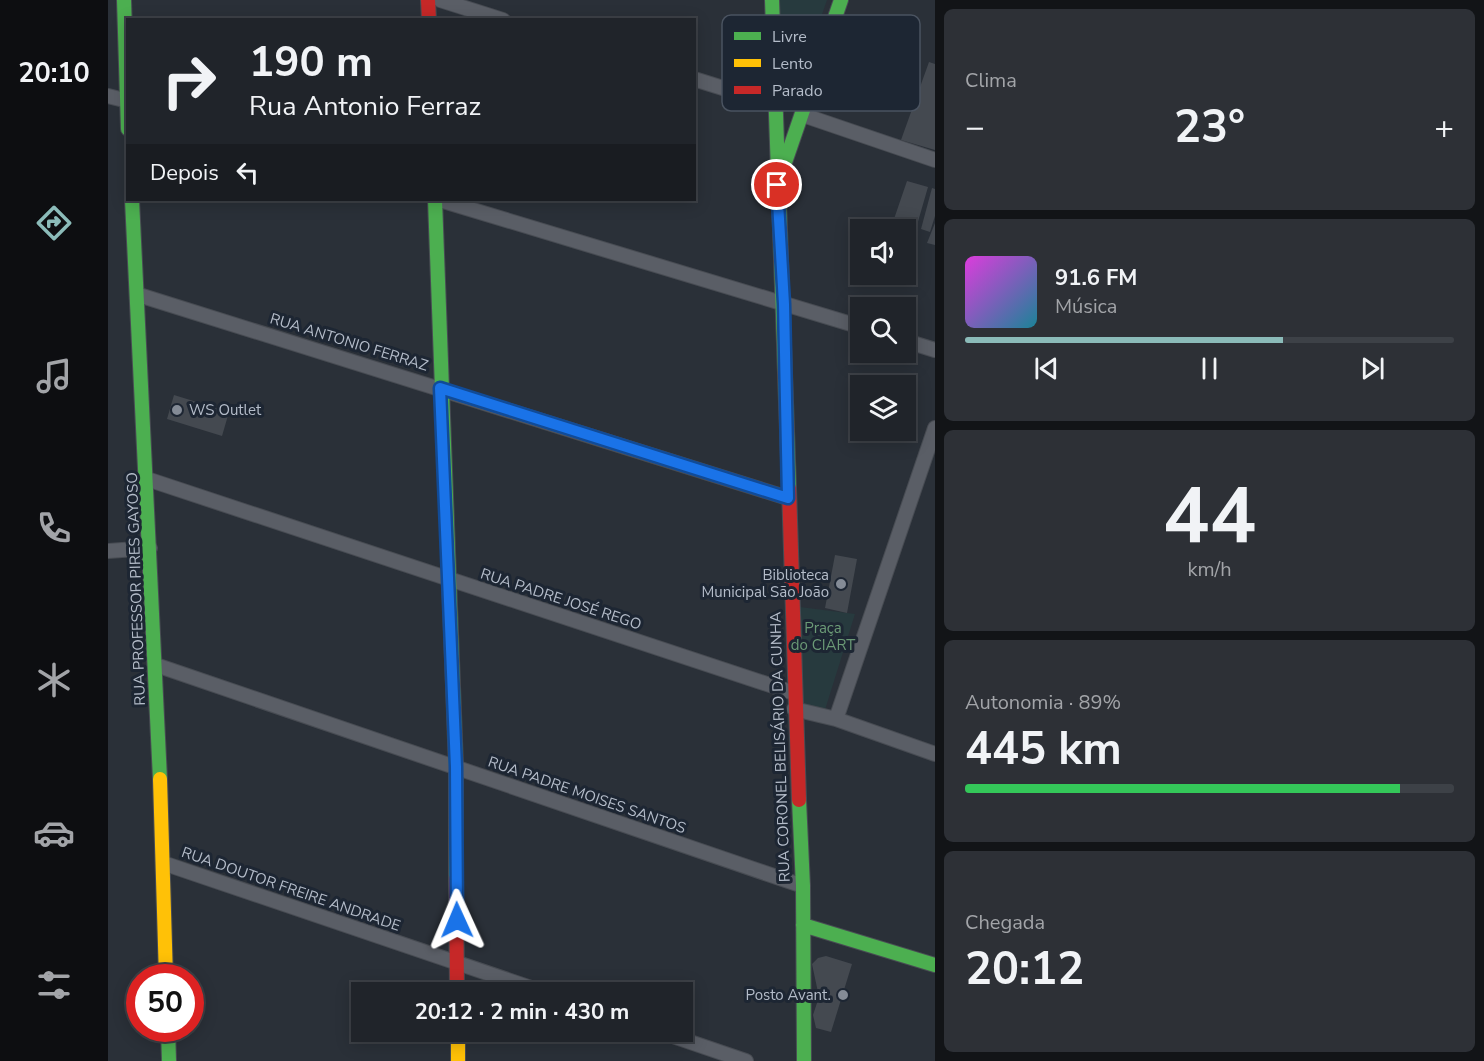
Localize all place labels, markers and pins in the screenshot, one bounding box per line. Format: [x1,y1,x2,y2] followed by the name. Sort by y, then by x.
[751,159,802,210] pin
[189,400,262,420] place label: WS Outlet
[170,403,184,417] marker: WS Outlet
[701,565,829,602] place label: Biblioteca Municipal São João
[834,577,848,591] marker: Biblioteca Municipal São João
[746,985,831,1005] place label: Posto Avant.
[836,988,850,1002] marker: Posto Avant.

